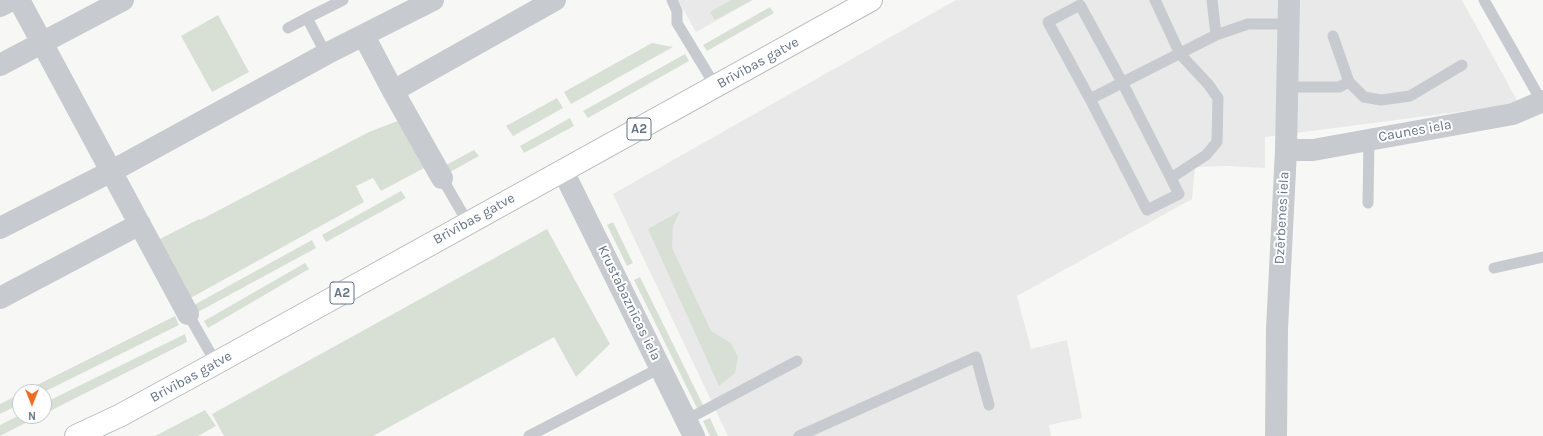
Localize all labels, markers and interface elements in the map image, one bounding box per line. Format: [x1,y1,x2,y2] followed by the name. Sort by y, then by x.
[714,34,802,92] street label: Brīvības gatve
[1377,116,1453,146] street label: Caunes iela
[627,118,651,140] road number: A2
[1271,171,1293,265] street label: Dzērbenes iela
[430,190,518,248] street label: Brīvības gatve
[594,243,664,363] street label: Krustabaznīcas iela
[330,282,354,304] road number: A2
[147,348,235,406] street label: Brīvības gatve
[12,384,52,424] north arrow
[28,409,36,422] text: N

